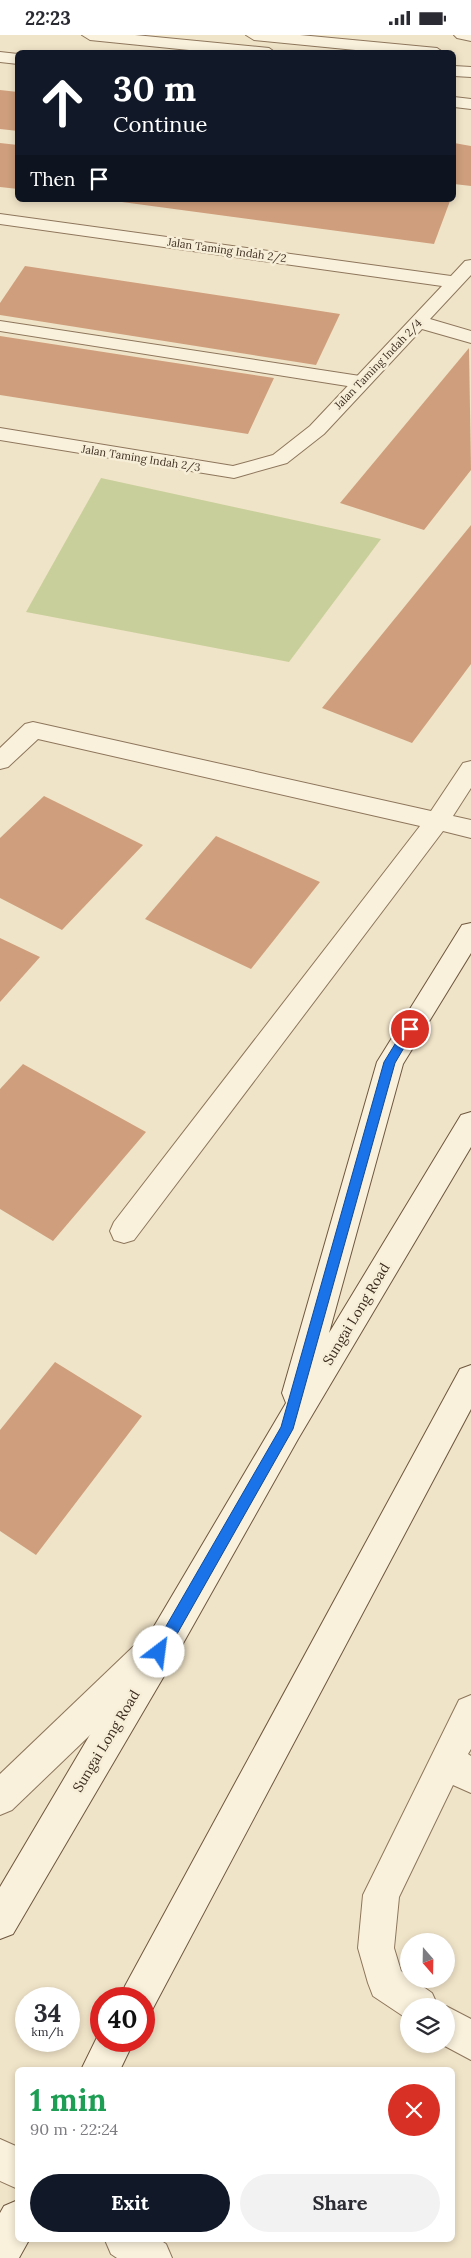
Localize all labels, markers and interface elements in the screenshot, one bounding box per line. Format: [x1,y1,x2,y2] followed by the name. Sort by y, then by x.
[25,6,71,30] text: 22:23
[113,66,196,111] text: 30 m
[30,70,95,135] icon: ahead
[113,110,208,138] text: Continue
[85,165,113,193] icon: arrive
[30,167,75,191] text: Then
[165,235,288,266] street label: Jalan Taming Indah 2/2
[331,316,425,413] street label: Jalan Taming Indah 2/4
[79,442,201,475] street label: Jalan Taming Indah 2/3
[389,1008,431,1050] pin
[396,1015,424,1043] icon: arrive
[318,1260,394,1368] street label: Sungai Long Road
[132,1625,184,1677] position arrow
[68,1687,144,1795] street label: Sungai Long Road
[400,1933,455,1987] north arrow
[400,1933,455,2053] map controls
[90,1987,155,2052] speed limit sign: 40
[34,1997,61,2029] text: 34
[400,1998,455,2053] button: layers
[31,2024,64,2039] text: km/h
[30,2081,107,2119] text: 1 min
[388,2084,440,2136] button: close
[30,2119,118,2139] text: 90 m · 22:24
[30,2174,230,2232] button: Exit
[240,2174,440,2232] button: Share

